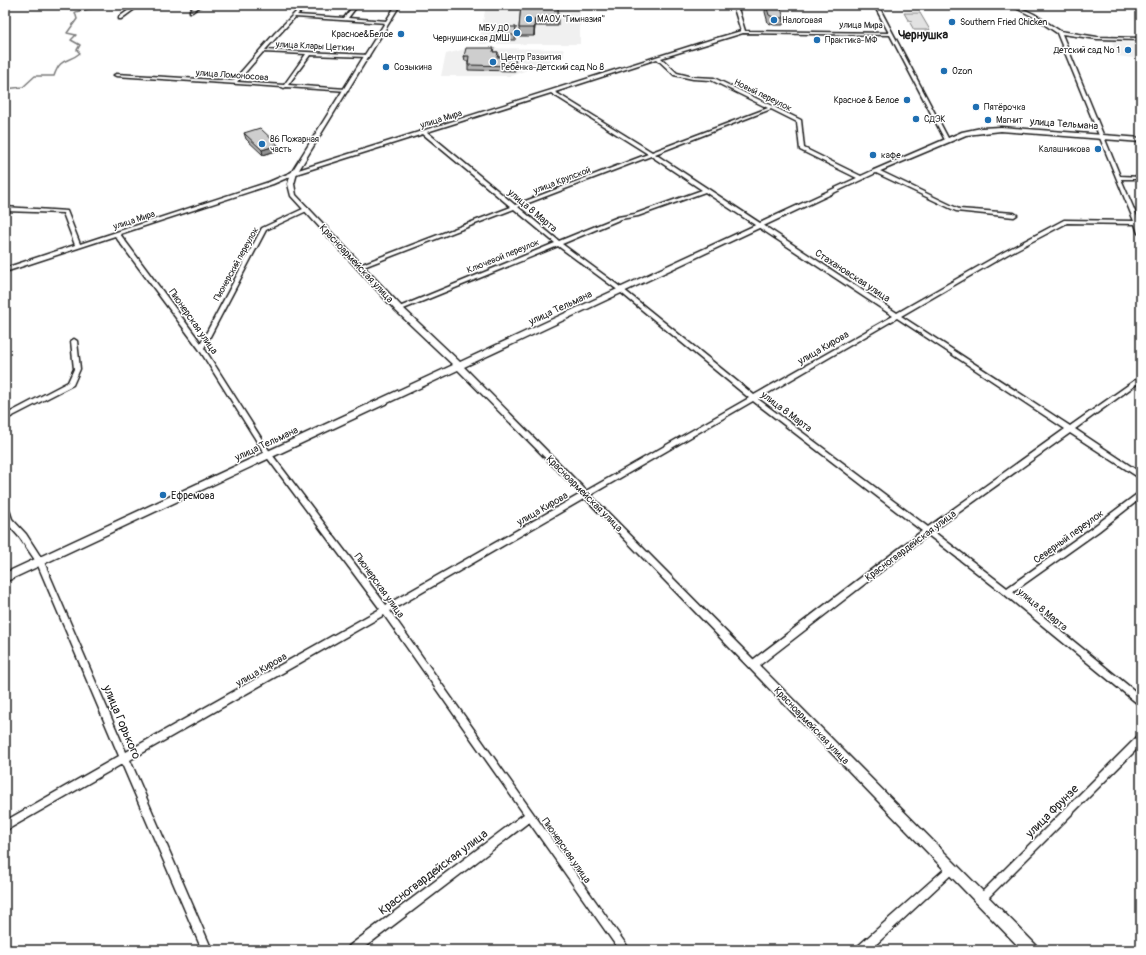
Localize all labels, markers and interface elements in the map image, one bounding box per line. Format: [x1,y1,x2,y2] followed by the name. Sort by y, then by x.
[524,14,534,24] marker: МАОУ "Гимназия"
[537,14,605,25] place label: МАОУ "Гимназия"
[769,15,779,25] marker: Налоговая
[782,15,822,26] place label: Налоговая
[947,17,957,27] marker: Southern Fried Chicken
[960,17,1047,28] place label: Southern Fried Chicken
[838,20,883,31] street label: улица Мира
[433,23,510,44] place label: МБУ ДО Чернушинская ДМШ
[512,28,522,38] marker: МБУ ДО Чернушинская ДМШ
[898,28,948,43] district label: Чернушка
[332,29,394,40] place label: Красное&Белое
[396,29,406,39] marker: Красное&Белое
[812,35,822,45] marker: Практика-МФ
[825,35,877,46] place label: Практика-МФ
[274,39,355,54] street label: улица Клары Цеткин
[1053,45,1120,56] place label: Детский сад № 1
[1123,45,1133,55] marker: Детский сад № 1
[501,52,604,73] place label: Центр Развития Ребенка-Детский сад № 8
[488,57,498,67] marker: Центр Развития Ребенка-Детский сад № 8
[381,62,391,72] marker: Созыкина
[394,62,432,73] place label: Созыкина
[939,66,949,76] marker: Ozon
[952,66,972,77] place label: Ozon
[194,67,269,84] street label: улица Ломоносова
[732,77,794,114] street label: Новый переулок
[834,95,900,106] place label: Красное & Белое
[902,95,912,105] marker: Красное & Белое
[971,102,981,112] marker: Пятёрочка
[984,102,1025,113] place label: Пятёрочка
[418,108,463,131] street label: улица Мира
[911,114,921,124] marker: СДЭК
[924,114,946,125] place label: СДЭК
[983,115,993,125] marker: Магнит
[996,115,1023,126] place label: Магнит
[1028,116,1099,132] street label: улица Тельмана
[270,134,319,155] place label: 86 Пожарная часть
[257,139,267,149] marker: 86 Пожарная часть
[1039,144,1090,155] place label: Калашникова
[1093,144,1103,154] marker: Калашникова
[868,150,878,160] marker: кафе
[881,150,901,161] place label: кафе
[531,164,592,197] street label: улица Крупской
[505,186,560,235] street label: улица 8 Марта
[111,209,156,233] street label: улица Мира
[317,222,396,306] street label: Красноармейская улица
[212,225,261,303] street label: Пионерский переулок
[465,237,541,276] street label: Ключевой переулок
[813,247,893,305] street label: Стахановская улица
[166,287,220,357] street label: Пионерская улица
[526,288,594,328] street label: улица Тельмана
[795,328,851,368] street label: улица Кирова
[758,388,814,435] street label: улица 8 Марта
[232,424,300,464] street label: улица Тельмана
[544,453,625,535] street label: Красноармейская улица
[514,489,570,529] street label: улица Кирова
[158,490,168,500] marker: Ефремова
[171,490,215,502] place label: Ефремова
[1031,507,1106,566] street label: Северный переулок
[863,508,959,584] street label: Красногвардейская улица
[352,551,407,621] street label: Пионерская улица
[1014,585,1070,634] street label: улица 8 Марта
[233,650,289,690] street label: улица Кирова
[99,682,144,762] street label: улица Горького
[771,685,852,767] street label: Красноармейская улица
[1022,782,1082,842] street label: улица Фрунзе
[539,816,593,886] street label: Пионерская улица
[376,826,491,918] street label: Красногвардейская улица

